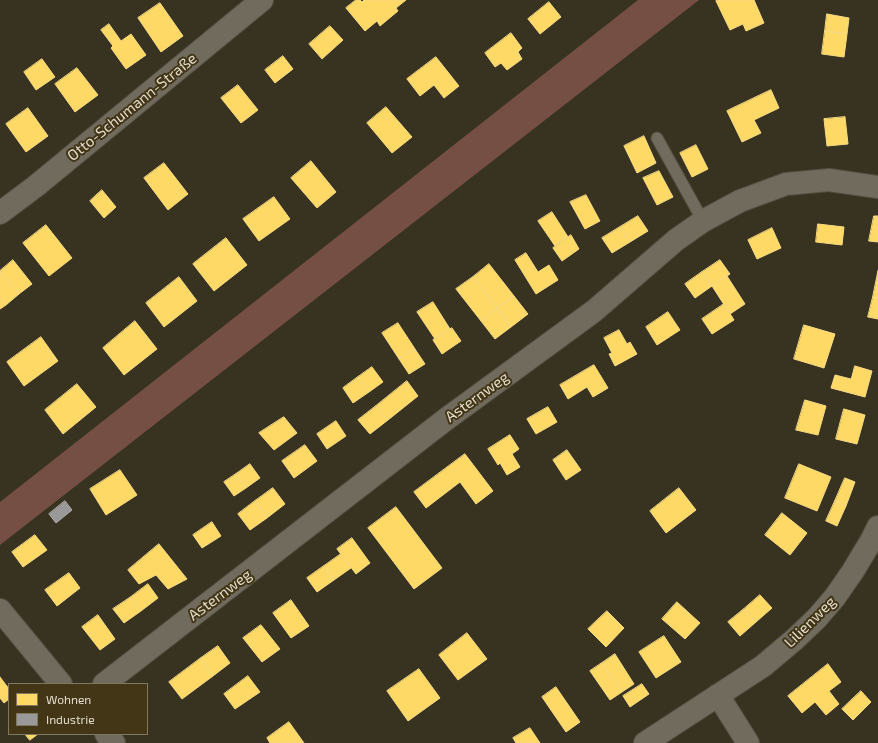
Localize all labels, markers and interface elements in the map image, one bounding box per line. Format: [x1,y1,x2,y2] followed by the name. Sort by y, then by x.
[64,49,200,165] street label: Otto-Schumann-Straße
[442,368,512,426] street label: Asternweg
[185,565,255,625] street label: Asternweg
[781,593,839,651] street label: Lilienweg
[8,683,148,735] legend
[46,692,91,706] text: Wohnen
[46,712,95,726] text: Industrie

